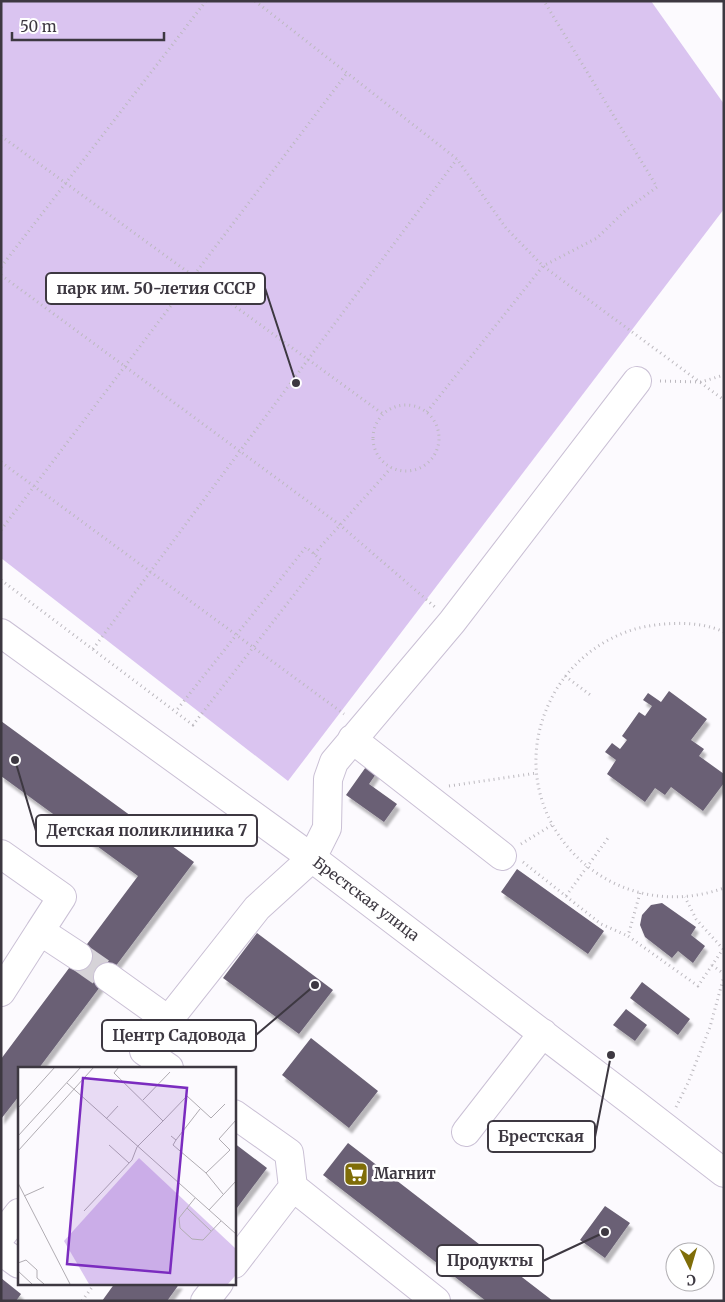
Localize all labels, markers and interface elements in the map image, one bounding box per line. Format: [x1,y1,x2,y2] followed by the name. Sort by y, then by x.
[12,10,165,42] scale bar
[20,17,57,36] text: 50 m
[46,273,265,304] callout: парк им. 50-летия СССР
[57,278,256,298] text: парк им. 50-летия СССР
[36,815,257,846] callout: Детская поликлиника 7
[47,820,248,840] text: Детская поликлиника 7
[309,852,423,945] street label: Брестская улица
[102,1020,256,1051] callout: Центр Садовода
[112,1025,246,1045] text: Центр Садовода
[18,1067,235,1284] inset map
[488,1121,595,1152] callout: Брестская
[498,1126,584,1146] text: Брестская
[343,1161,369,1187] supermarket icon: Магнит
[374,1164,436,1183] place label: Магнит
[665,1242,715,1292] north arrow
[437,1245,543,1276] callout: Продукты
[447,1250,533,1270] text: Продукты
[686,1271,697,1289] text: С

